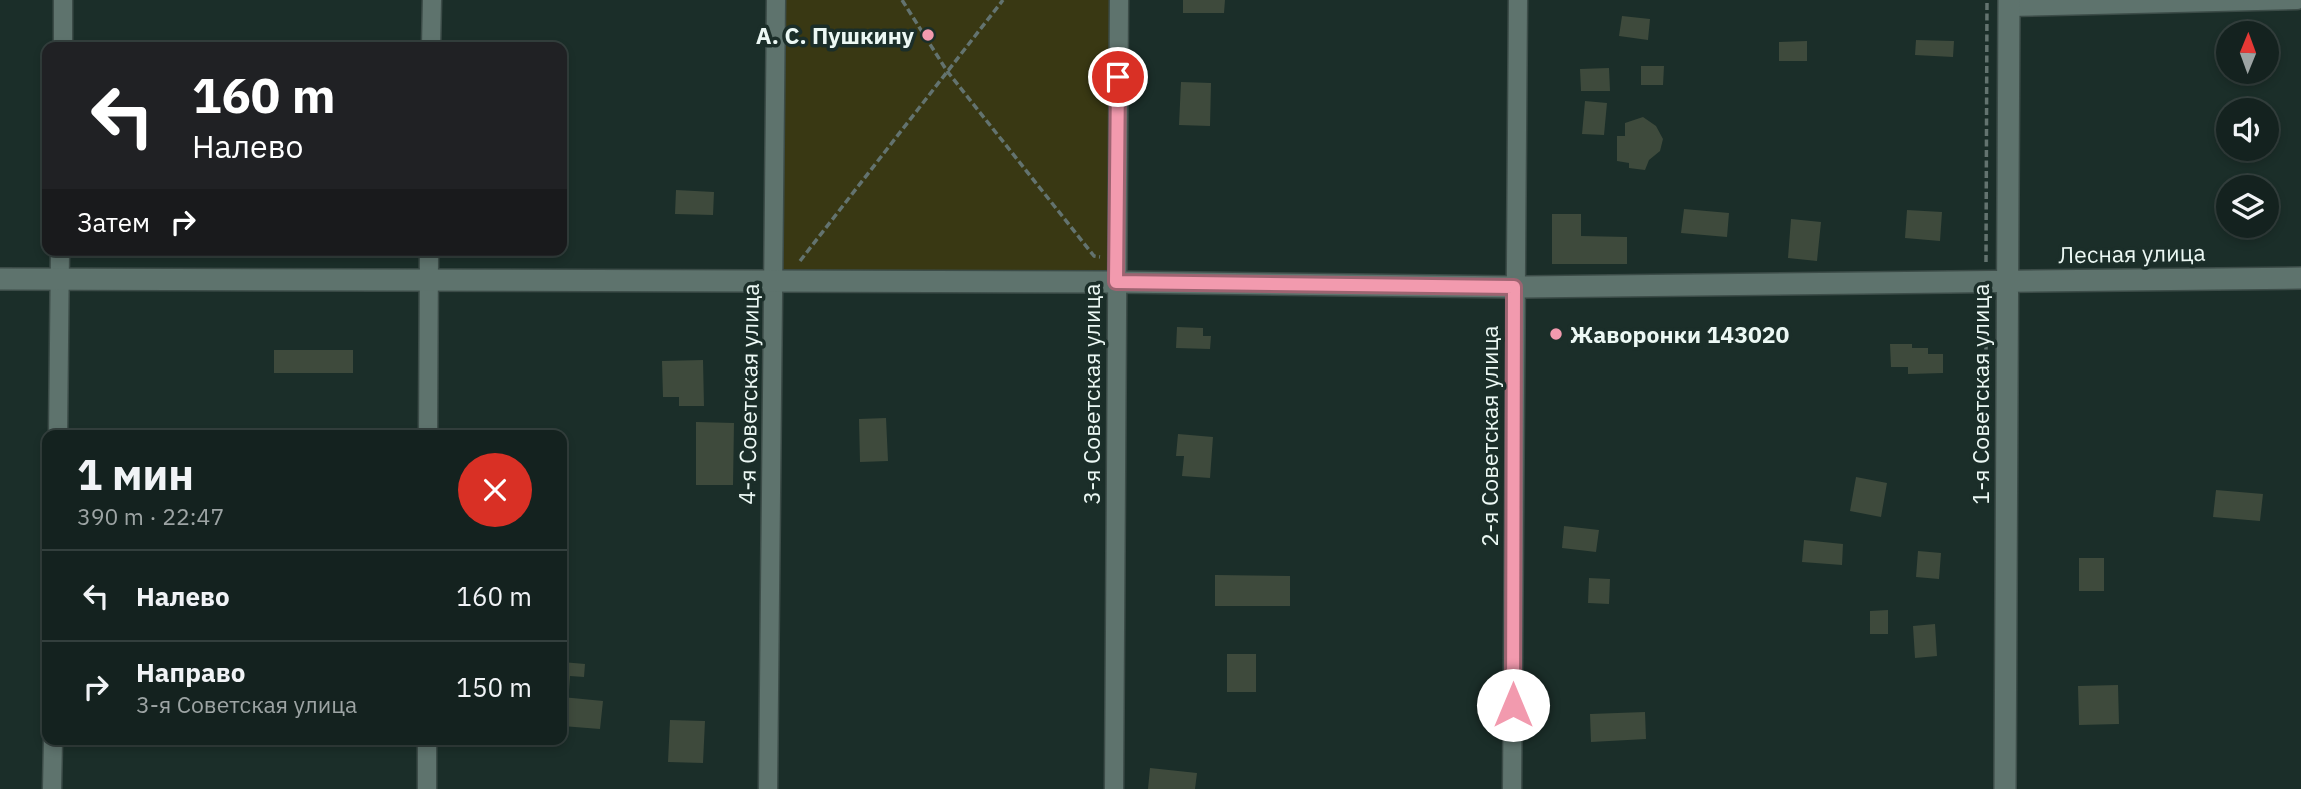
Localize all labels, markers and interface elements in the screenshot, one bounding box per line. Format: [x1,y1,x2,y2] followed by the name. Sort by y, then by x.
[756,20,915,50] place label: А. С. Пушкину
[2216,21,2278,84] north arrow
[2216,21,2279,238] map controls
[920,27,936,43] marker: А. С. Пушкину
[1088,47,1148,107] pin
[1099,58,1137,96] icon: arrive
[192,63,336,126] text: 160 m
[77,70,168,161] icon: left
[2216,98,2279,161] button: sound
[192,125,303,167] text: Налево
[2216,175,2279,238] button: layers
[164,203,202,241] icon: right
[77,205,150,239] text: Затем
[2058,237,2206,269] street label: Лесная улица
[731,283,765,505] street label: 4-я Советская улица
[1076,283,1106,505] street label: 3-я Советская улица
[1965,283,1995,505] street label: 1-я Советская улица
[1570,319,1790,349] place label: Жаворонки 143020
[1474,325,1504,547] street label: 2-я Советская улица
[1548,326,1564,342] marker: Жаворонки 143020
[77,447,194,502] text: 1 мин
[458,453,532,527] button: close
[77,501,224,531] text: 390 m · 22:47
[77,577,115,615] icon: left
[136,579,230,613] text: Налево
[456,579,532,613] text: 160 m
[136,655,245,689] text: Направо
[77,668,115,706] icon: right
[1476,668,1550,742] position arrow
[456,670,532,704] text: 150 m
[136,689,357,719] text: 3-я Советская улица

